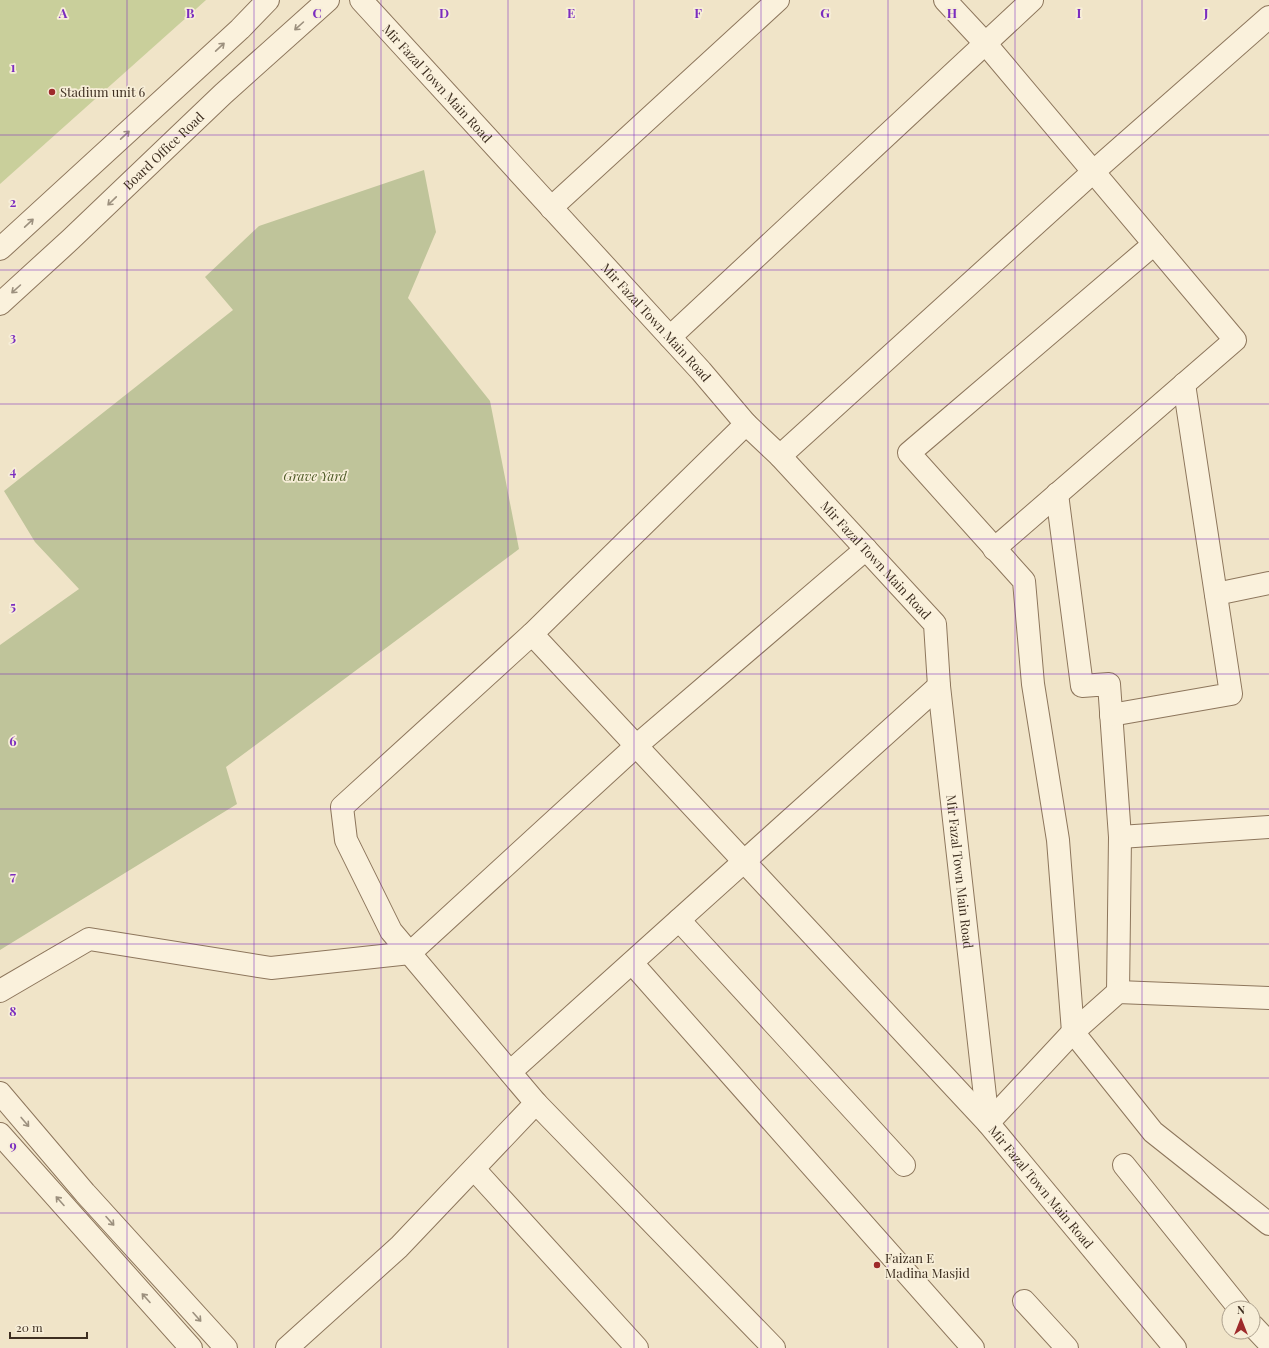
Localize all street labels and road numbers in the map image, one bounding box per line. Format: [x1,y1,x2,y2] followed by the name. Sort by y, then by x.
[379,20,497,146] street label: Mir Fazal Town Main Road
[119,108,207,193] street label: Board Office Road
[598,259,715,385] street label: Mir Fazal Town Main Road
[818,497,935,623] street label: Mir Fazal Town Main Road
[943,794,977,950] street label: Mir Fazal Town Main Road
[986,1122,1098,1252] street label: Mir Fazal Town Main Road

